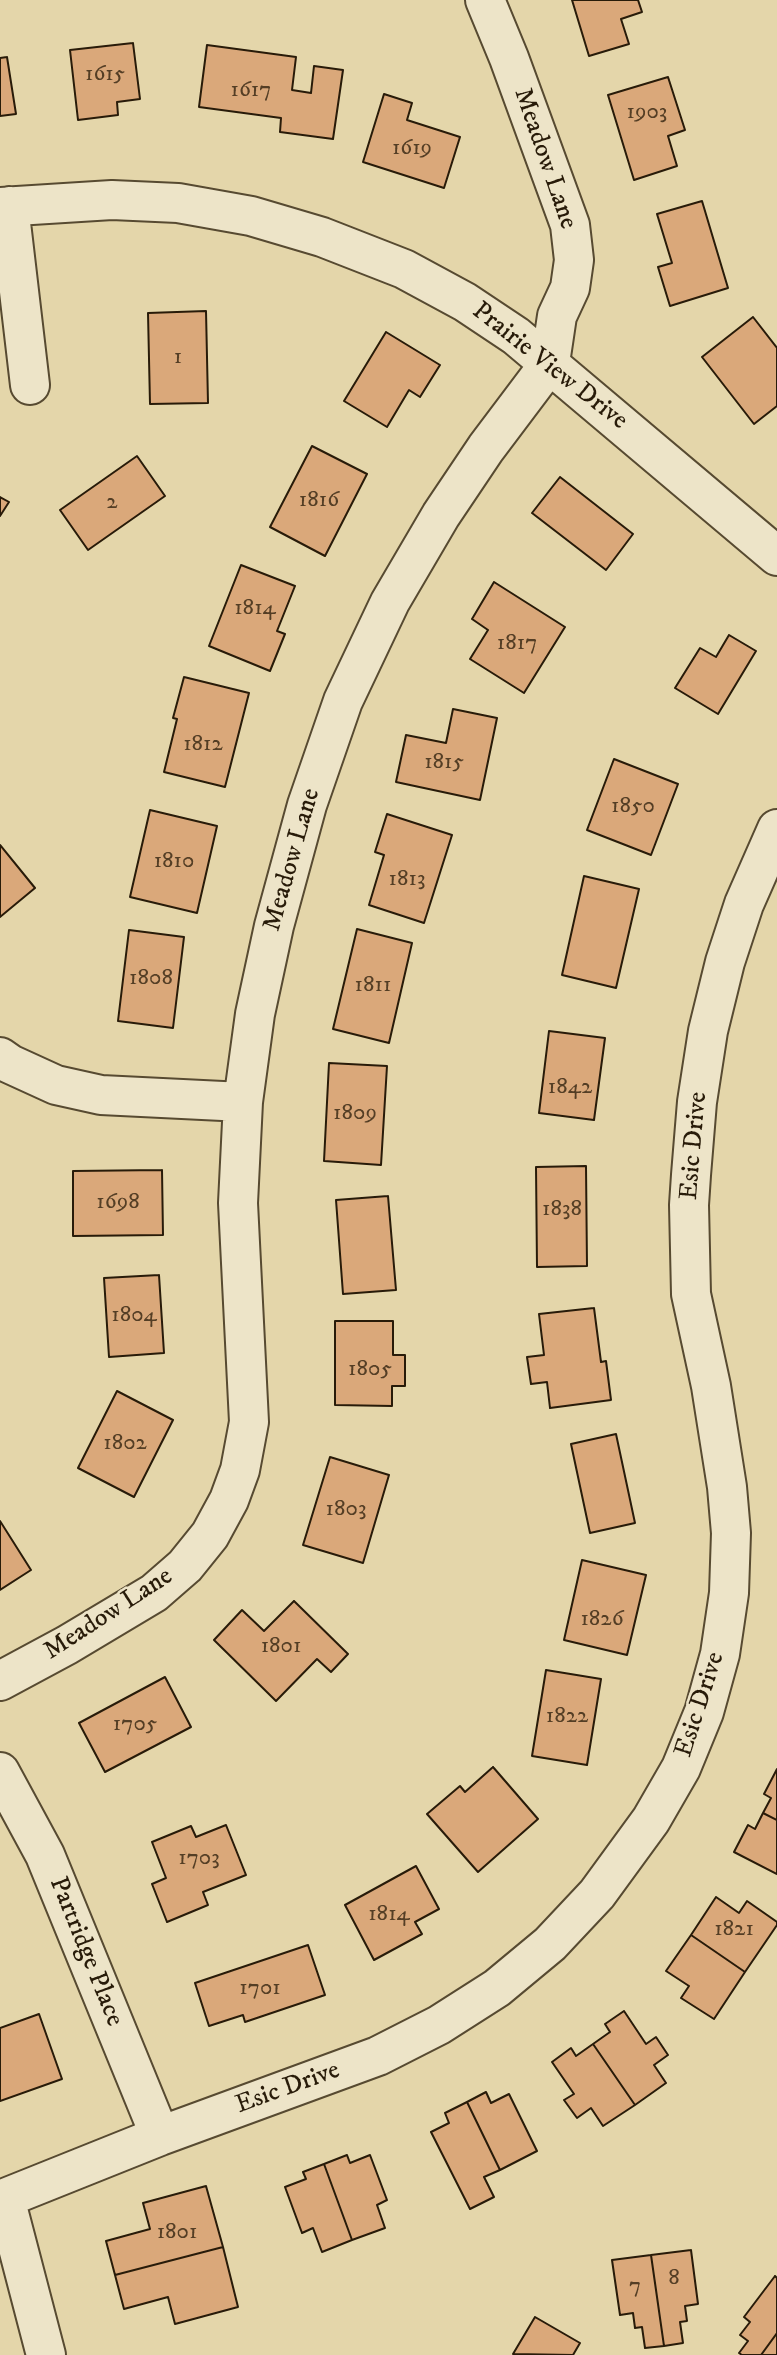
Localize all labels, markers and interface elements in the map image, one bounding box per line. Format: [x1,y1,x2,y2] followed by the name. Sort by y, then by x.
[85,61,125,89] house number: 1615
[231,77,271,105] house number: 1617
[505,84,583,234] street label: Meadow Lane
[627,99,667,127] house number: 1903
[392,135,432,163] house number: 1619
[465,297,633,437] street label: Prairie View Drive
[174,344,182,372] house number: 1
[299,487,339,515] house number: 1816
[106,489,118,517] house number: 2
[234,595,276,623] house number: 1814
[497,630,537,658] house number: 1817
[183,731,223,759] house number: 1812
[424,749,464,777] house number: 1815
[258,785,328,935] street label: Meadow Lane
[611,793,655,821] house number: 1850
[154,848,194,876] house number: 1810
[389,866,425,894] house number: 1813
[129,965,173,993] house number: 1808
[355,972,391,1000] house number: 1811
[548,1074,592,1102] house number: 1842
[675,1091,715,1201] street label: Esic Drive
[333,1100,377,1128] house number: 1809
[96,1189,140,1217] house number: 1698
[542,1196,582,1224] house number: 1838
[111,1302,157,1330] house number: 1804
[348,1356,392,1384] house number: 1805
[103,1430,147,1458] house number: 1802
[326,1496,366,1524] house number: 1803
[39,1562,179,1668] street label: Meadow Lane
[580,1606,624,1634] house number: 1826
[261,1633,301,1661] house number: 1801
[669,1649,733,1761] street label: Esic Drive
[546,1703,588,1731] house number: 1822
[113,1711,157,1739] house number: 1705
[178,1845,220,1873] house number: 1703
[41,1873,129,2031] street label: Partridge Place
[368,1901,410,1929] house number: 1814
[714,1916,754,1944] house number: 1821
[239,1975,281,2003] house number: 1701
[232,2056,344,2122] street label: Esic Drive
[157,2219,197,2247] house number: 1801
[668,2265,680,2293] house number: 8
[629,2273,641,2301] house number: 7

